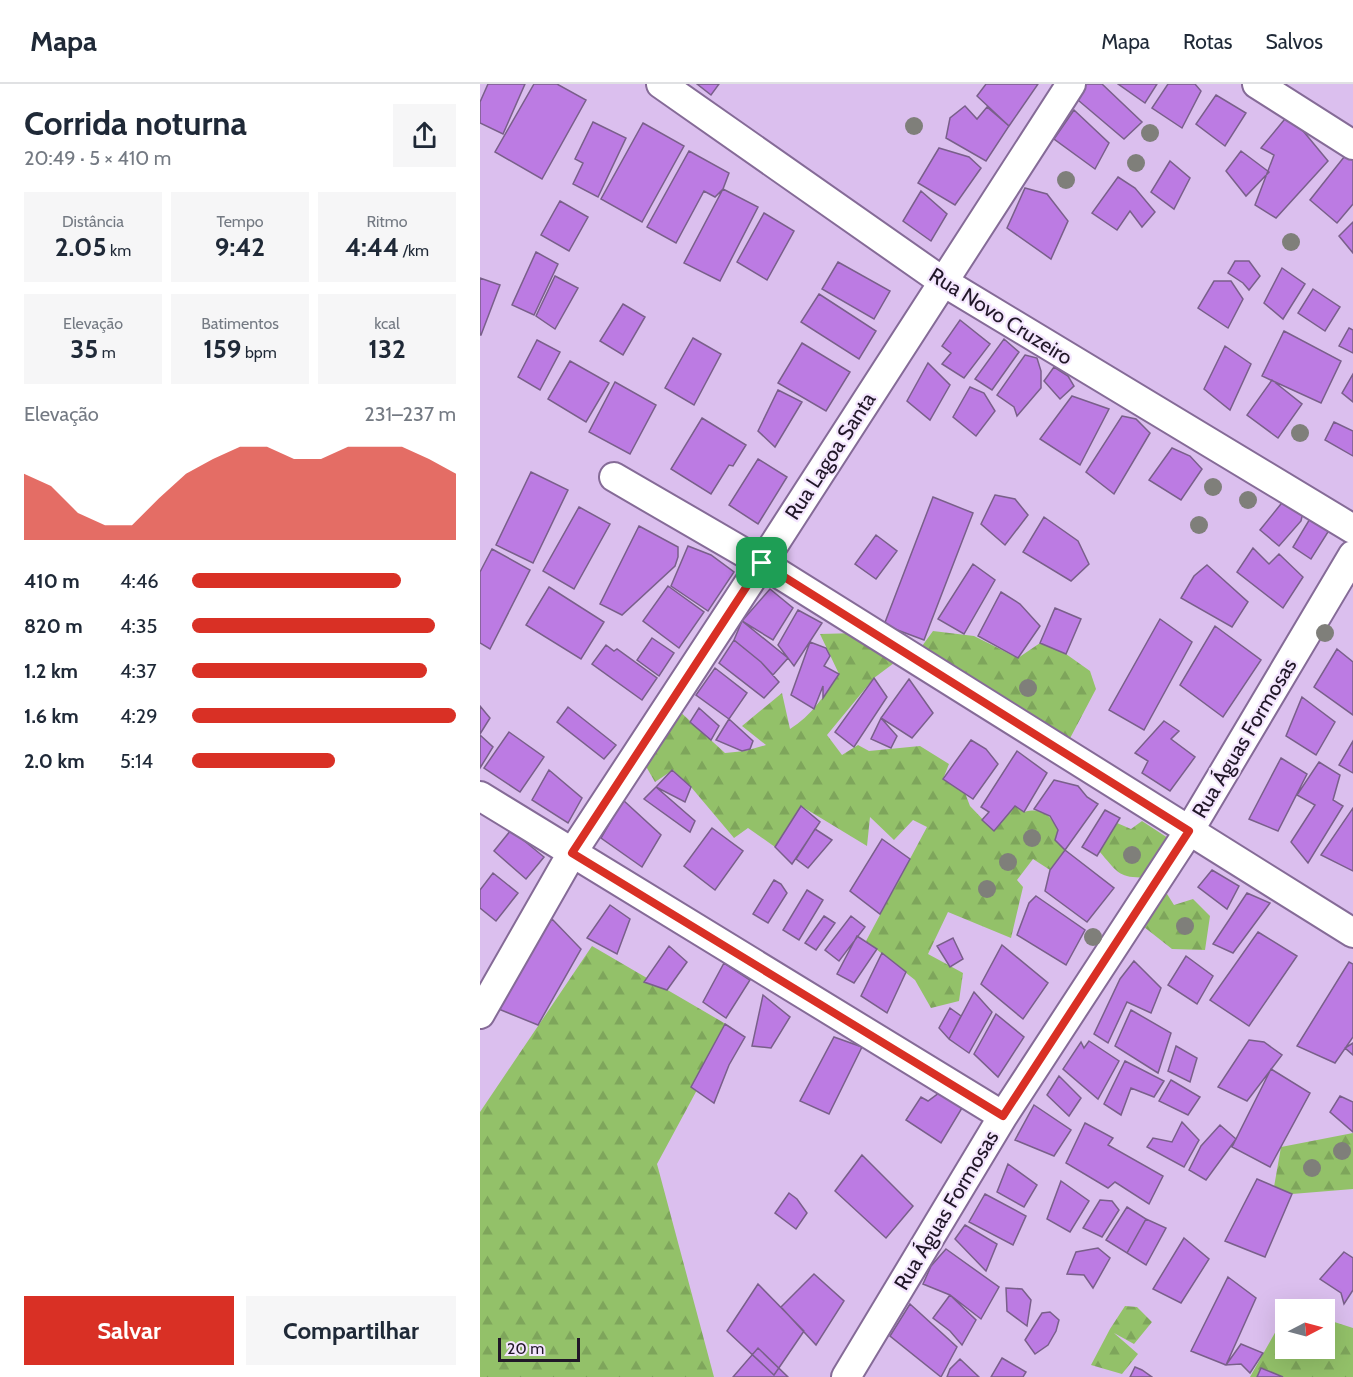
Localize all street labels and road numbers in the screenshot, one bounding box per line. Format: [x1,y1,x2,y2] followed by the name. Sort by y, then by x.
[925,262,1077,370] street label: Rua Novo Cruzeiro
[780,388,880,524] street label: Rua Lagoa Santa
[1187,653,1302,822] street label: Rua Águas Formosas
[889,1125,1004,1294] street label: Rua Águas Formosas

